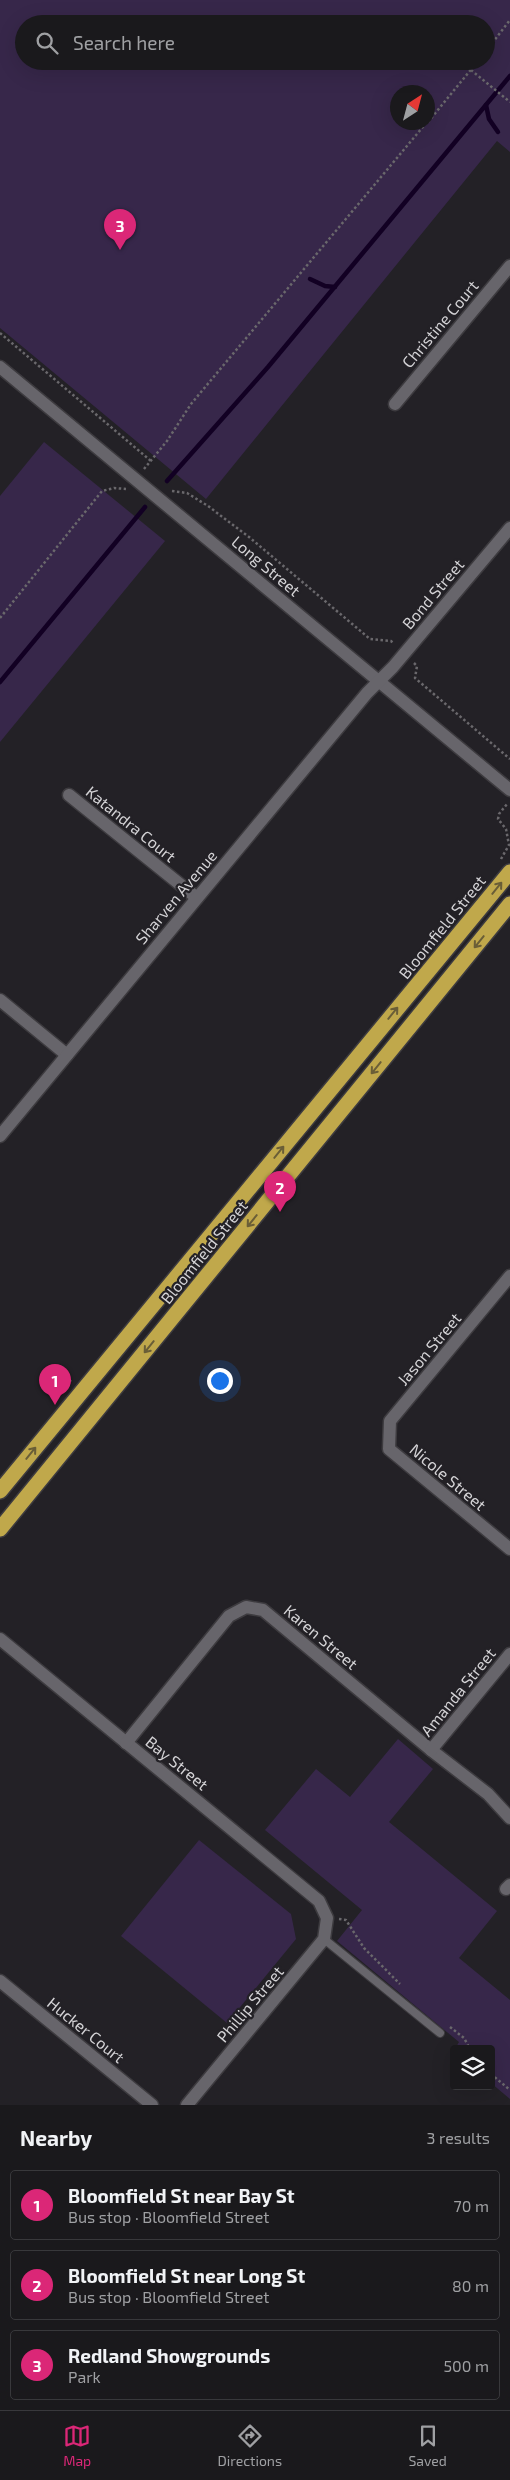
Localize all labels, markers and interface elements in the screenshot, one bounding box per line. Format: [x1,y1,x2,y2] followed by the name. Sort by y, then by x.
[15,15,495,70] search box
[33,29,61,57] icon: search
[73,31,175,54] text: Search here
[390,85,435,130] north arrow
[104,209,136,250] pin: 3
[398,276,482,371] street label: Christine Court
[228,531,304,600] street label: Long Street
[398,555,467,633] street label: Bond Street
[83,782,180,866] street label: Katandra Court
[131,846,220,947] street label: Sharven Avenue
[394,871,489,982] street label: Bloomfield Street
[491,882,502,895] one-way arrow
[474,935,485,948] one-way arrow
[388,1007,399,1020] one-way arrow
[371,1061,382,1074] one-way arrow
[273,1146,284,1159] one-way arrow
[264,1171,296,1212] pin: 2
[156,1196,251,1307] street label: Bloomfield Street
[246,1214,257,1227] one-way arrow
[393,1309,464,1389] street label: Jason Street
[143,1340,154,1353] one-way arrow
[39,1364,71,1405] pin: 1
[207,1368,233,1394] your location
[406,1439,490,1514] street label: Nicole Street
[25,1447,37,1460] one-way arrow
[281,1600,362,1673] street label: Karen Street
[416,1644,499,1740] street label: Amanda Street
[142,1732,212,1794] street label: Bay Street
[212,1962,287,2046] street label: Phillip Street
[44,1993,129,2066] street label: Hucker Court
[450,2045,495,2090] map controls
[450,2045,495,2090] button: layers
[20,2125,92,2150] text: Nearby
[427,2128,490,2147] text: 3 results
[68,2184,295,2207] text: Bloomfield St near Bay St
[34,2196,40,2215] text: 1
[454,2196,489,2215] text: 70 m
[68,2207,269,2226] text: Bus stop · Bloomfield Street
[68,2264,305,2287] text: Bloomfield St near Long St
[32,2276,42,2295] text: 2
[452,2276,489,2295] text: 80 m
[68,2287,269,2306] text: Bus stop · Bloomfield Street
[68,2344,270,2367] text: Redland Showgrounds
[32,2356,42,2375] text: 3
[444,2356,489,2375] text: 500 m
[68,2367,101,2386] text: Park
[63,2422,91,2469] tab: Map
[218,2422,282,2469] tab: Directions
[408,2422,447,2469] tab: Saved

